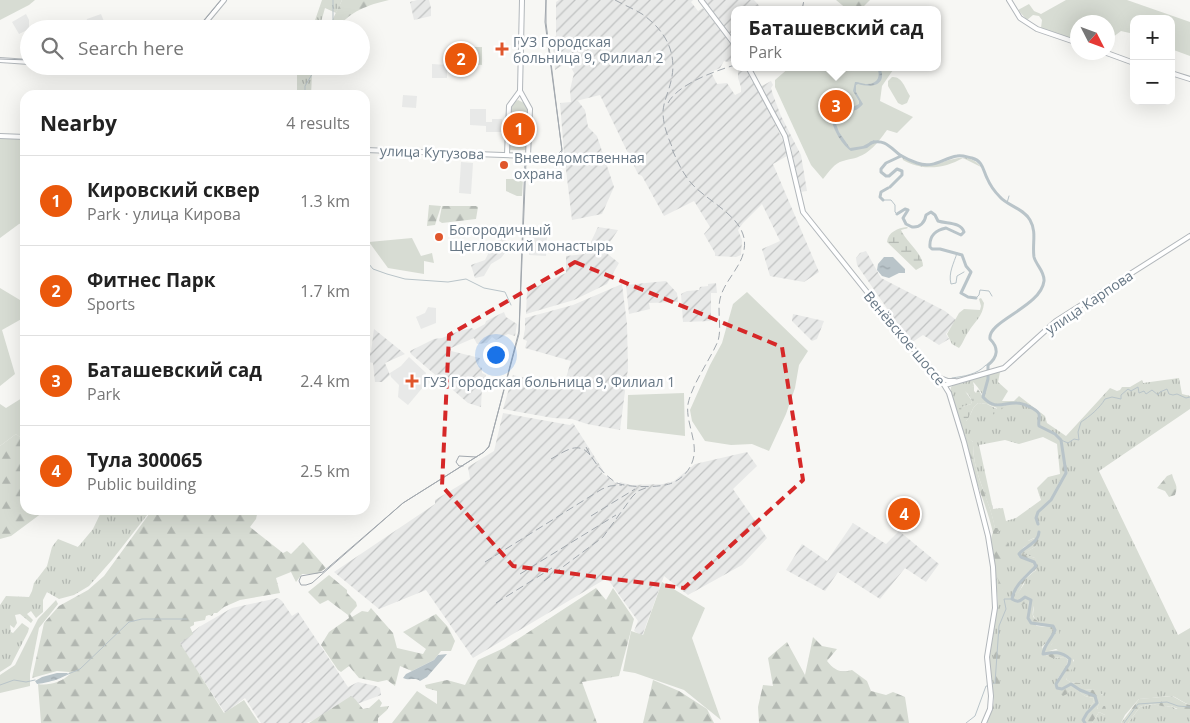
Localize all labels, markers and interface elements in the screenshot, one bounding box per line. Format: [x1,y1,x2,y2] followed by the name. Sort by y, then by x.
[731,6,941,71] popup
[749,15,923,41] text: Баташевский сад
[1070,15,1115,60] north arrow
[1130,15,1175,105] map controls
[1130,15,1175,60] button: +
[20,20,370,75] search box
[513,32,664,67] place label: ГУЗ Городская больница 9, Филиал 2
[38,34,66,62] icon: search
[78,35,184,61] text: Search here
[445,40,477,78] pin: 2
[749,41,782,63] text: Park
[495,42,509,56] marker: ГУЗ Городская больница 9, Филиал 2
[1130,60,1175,105] button: −
[820,87,852,125] pin: 3
[40,109,117,137] text: Nearby
[503,110,535,148] pin: 1
[286,112,350,134] text: 4 results
[380,141,484,163] street label: улица Кутузова
[514,148,645,183] place label: Вневедомственная охрана
[498,159,510,171] marker: Вневедомственная охрана
[87,177,260,203] text: Кировский сквер
[51,190,61,212] text: 1
[300,190,350,212] text: 1.3 km
[87,203,241,225] text: Park · улица Кирова
[449,220,613,255] place label: Богородичный Щегловский монастырь
[433,231,445,243] marker: Богородичный Щегловский монастырь
[1041,266,1137,338] street label: улица Карпова
[87,267,215,293] text: Фитнес Парк
[51,280,61,302] text: 2
[300,280,350,302] text: 1.7 km
[860,287,950,389] street label: Венёвское шоссе
[87,293,135,315] text: Sports
[483,342,509,368] your location
[87,357,262,383] text: Баташевский сад
[51,370,61,392] text: 3
[300,370,350,392] text: 2.4 km
[423,372,675,391] place label: ГУЗ Городская больница 9, Филиал 1
[405,374,419,388] marker: ГУЗ Городская больница 9, Филиал 1
[87,383,120,405] text: Park
[87,447,203,473] text: Тула 300065
[51,460,61,482] text: 4
[300,460,350,482] text: 2.5 km
[87,473,196,495] text: Public building
[888,495,920,533] pin: 4

